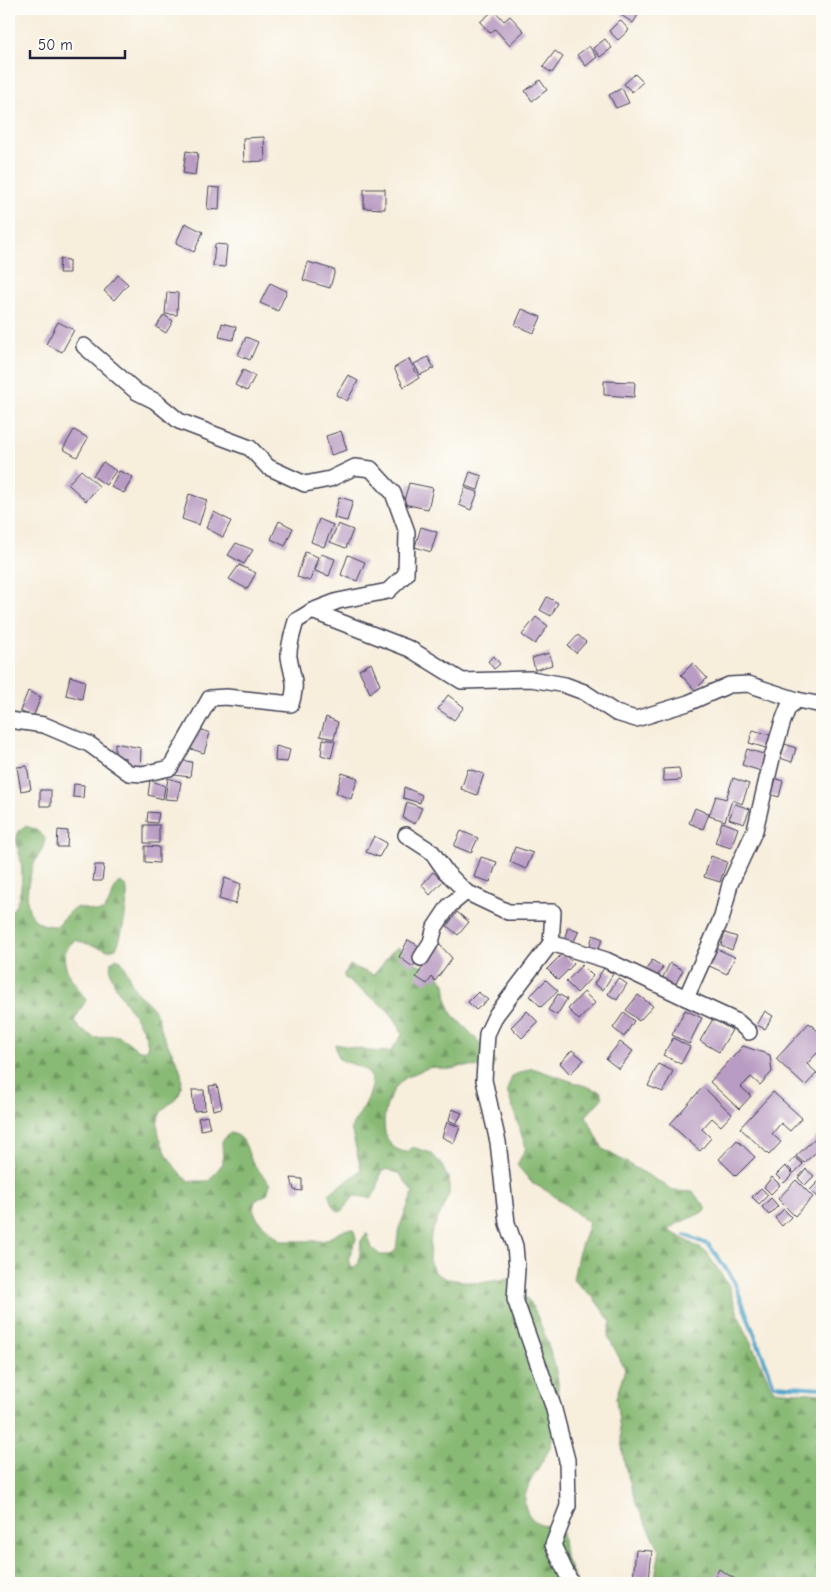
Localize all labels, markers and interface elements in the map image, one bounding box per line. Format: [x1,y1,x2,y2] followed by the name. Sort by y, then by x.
[30,28,125,60] scale bar
[38,36,73,54] text: 50 m

